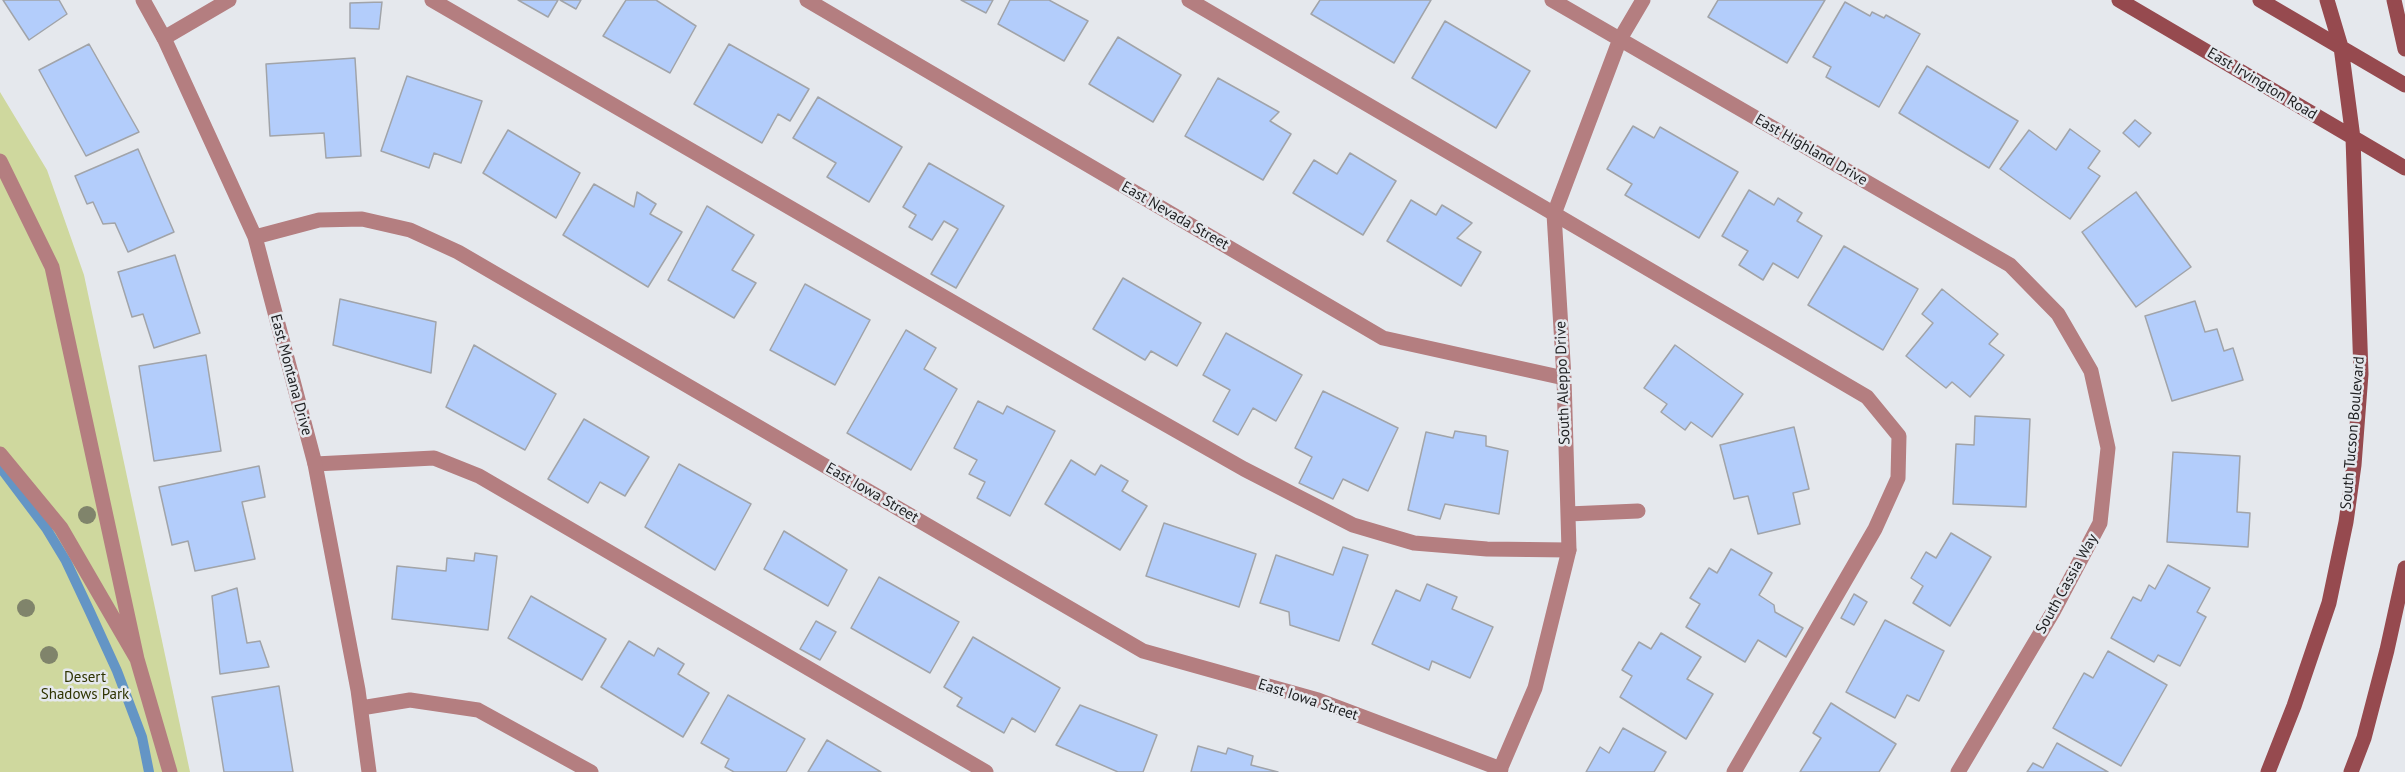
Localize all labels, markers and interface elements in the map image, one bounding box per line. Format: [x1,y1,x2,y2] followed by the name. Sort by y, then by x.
[2204,44,2320,124] street label: East Irvington Road
[1752,110,1870,190] street label: East Highland Drive
[1118,178,1232,254] street label: East Nevada Street
[266,312,316,438] street label: East Montana Drive
[1552,321,1574,445] street label: South Aleppo Drive
[2337,356,2369,510] street label: South Tucson Boulevard
[823,459,921,527] street label: East Iowa Street
[2032,531,2102,637] street label: South Cassia Way
[41,669,129,704] park label: Desert Shadows Park
[1256,675,1360,725] street label: East Iowa Street

